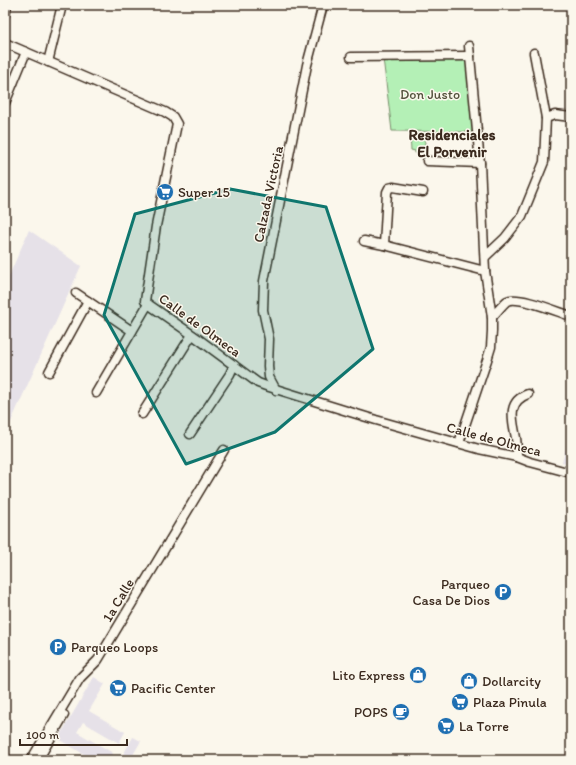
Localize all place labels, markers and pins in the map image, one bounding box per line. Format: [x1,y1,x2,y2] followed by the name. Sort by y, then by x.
[155,182,175,202] supermarket icon: Super 15
[178,184,230,201] place label: Super 15
[412,576,490,609] place label: Parqueo Casa De Dios
[493,582,513,602] parking icon: Parqueo Casa De Dios
[48,637,68,657] parking icon: Parqueo Loops
[71,639,158,656] place label: Parqueo Loops
[408,665,428,685] shop icon: Lito Express
[332,667,405,684] place label: Lito Express
[459,671,479,691] shop icon: Dollarcity
[482,673,541,690] place label: Dollarcity
[108,678,128,698] supermarket icon: Pacific Center
[131,680,216,697] place label: Pacific Center
[450,692,470,712] supermarket icon: Plaza Pinula
[473,694,547,711] place label: Plaza Pinula
[391,702,411,722] cafe icon: POPS
[354,704,388,721] place label: POPS
[436,716,456,736] supermarket icon: La Torre
[459,718,509,735] place label: La Torre

